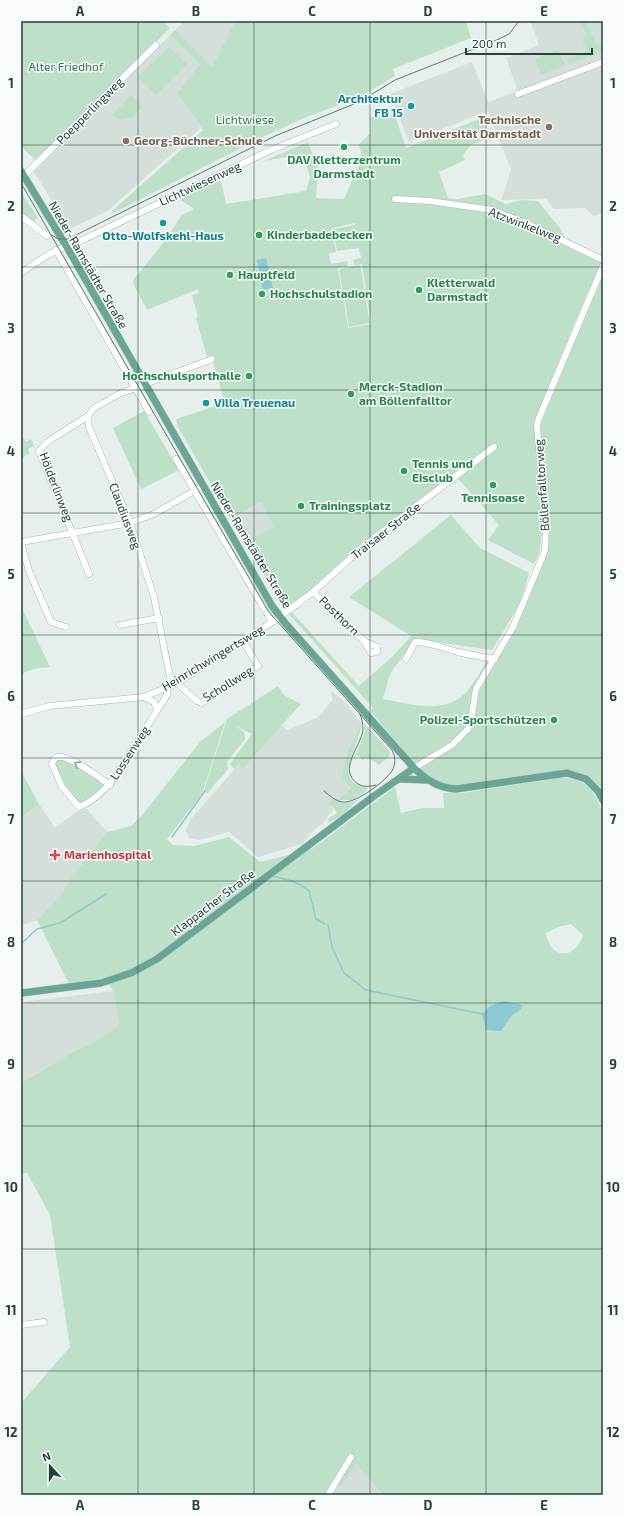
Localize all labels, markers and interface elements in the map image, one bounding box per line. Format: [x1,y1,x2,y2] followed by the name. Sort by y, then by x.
[76,3,85,19] text: A
[192,3,200,19] text: B
[308,3,316,19] text: C
[424,3,433,19] text: D
[540,3,548,19] text: E
[466,30,592,56] scale bar
[472,36,506,50] text: 200 m
[29,59,104,73] park label: Alter Friedhof
[53,74,126,147] street label: Poepperlingweg
[8,75,14,91] text: 1
[610,75,616,91] text: 1
[338,91,403,119] place label: Architektur FB 15
[406,101,416,111] marker: Architektur FB 15
[216,112,274,126] park label: Lichtwiese
[414,112,541,140] place label: Technische Universität Darmstadt
[544,122,554,132] marker: Technische Universität Darmstadt
[134,133,263,147] place label: Georg-Büchner-Schule
[121,136,131,146] marker: Georg-Büchner-Schule
[339,142,349,152] marker: DAV Kletterzentrum Darmstadt
[287,152,401,180] place label: DAV Kletterzentrum Darmstadt
[157,158,243,208] street label: Lichtwiesenweg
[7,198,15,214] text: 2
[47,198,131,331] street label: Nieder-Ramstädter Straße
[609,198,617,214] text: 2
[487,204,564,244] street label: Atzwinkelweg
[158,218,168,228] marker: Otto-Wolfskehl-Haus
[267,227,373,241] place label: Kinderbadebecken
[102,228,224,242] place label: Otto-Wolfskehl-Haus
[254,230,264,240] marker: Kinderbadebecken
[238,267,295,281] place label: Hauptfeld
[225,270,235,280] marker: Hauptfeld
[427,275,495,303] place label: Kletterwald Darmstadt
[414,285,424,295] marker: Kletterwald Darmstadt
[270,286,372,300] place label: Hochschulstadion
[257,289,267,299] marker: Hochschulstadion
[7,320,15,336] text: 3
[609,320,617,336] text: 3
[122,368,241,382] place label: Hochschulsporthalle
[244,371,254,381] marker: Hochschulsporthalle
[359,379,452,407] place label: Merck-Stadion am Böllenfalltor
[346,389,356,399] marker: Merck-Stadion am Böllenfalltor
[214,395,295,409] place label: Villa Treuenau
[201,398,211,408] marker: Villa Treuenau
[531,438,551,532] street label: Böllenfalltorweg
[7,443,15,459] text: 4
[609,443,617,459] text: 4
[37,450,77,524] street label: Hölderlinweg
[412,456,473,484] place label: Tennis und Eisclub
[399,466,409,476] marker: Tennis und Eisclub
[209,479,295,610] street label: Nieder-Ramstädter Straße
[488,480,498,490] marker: Tennisoase
[107,481,145,551] street label: Claudiusweg
[461,490,525,504] place label: Tennisoase
[309,498,391,512] place label: Trainingsplatz
[348,499,423,562] street label: Traisaer Straße
[296,501,306,511] marker: Trainingsplatz
[7,566,15,582] text: 5
[609,566,617,582] text: 5
[317,593,363,638] street label: Posthorn
[159,621,266,693] street label: Heinrichwingertsweg
[200,662,255,704] street label: Schollweg
[7,688,15,704] text: 6
[609,688,617,704] text: 6
[420,712,546,726] place label: Polizei-Sportschützen
[549,715,559,725] marker: Polizei-Sportschützen
[107,723,152,782] street label: Lossenweg
[74,761,81,768] one-way arrow
[8,811,15,827] text: 7
[610,811,617,827] text: 7
[64,847,151,861] place label: Marienhospital
[49,849,61,861] marker: Marienhospital
[168,866,257,938] street label: Klappacher Straße
[7,934,15,950] text: 8
[609,934,617,950] text: 8
[7,1056,15,1072] text: 9
[609,1056,617,1072] text: 9
[4,1179,18,1195] text: 10
[606,1179,620,1195] text: 10
[5,1302,17,1318] text: 11
[607,1302,619,1318] text: 11
[4,1424,18,1440] text: 12
[606,1424,620,1440] text: 12
[30,1446,70,1486] north arrow
[40,1449,52,1464] text: N
[76,1497,85,1513] text: A
[192,1497,200,1513] text: B
[308,1497,316,1513] text: C
[424,1497,433,1513] text: D
[540,1497,548,1513] text: E

